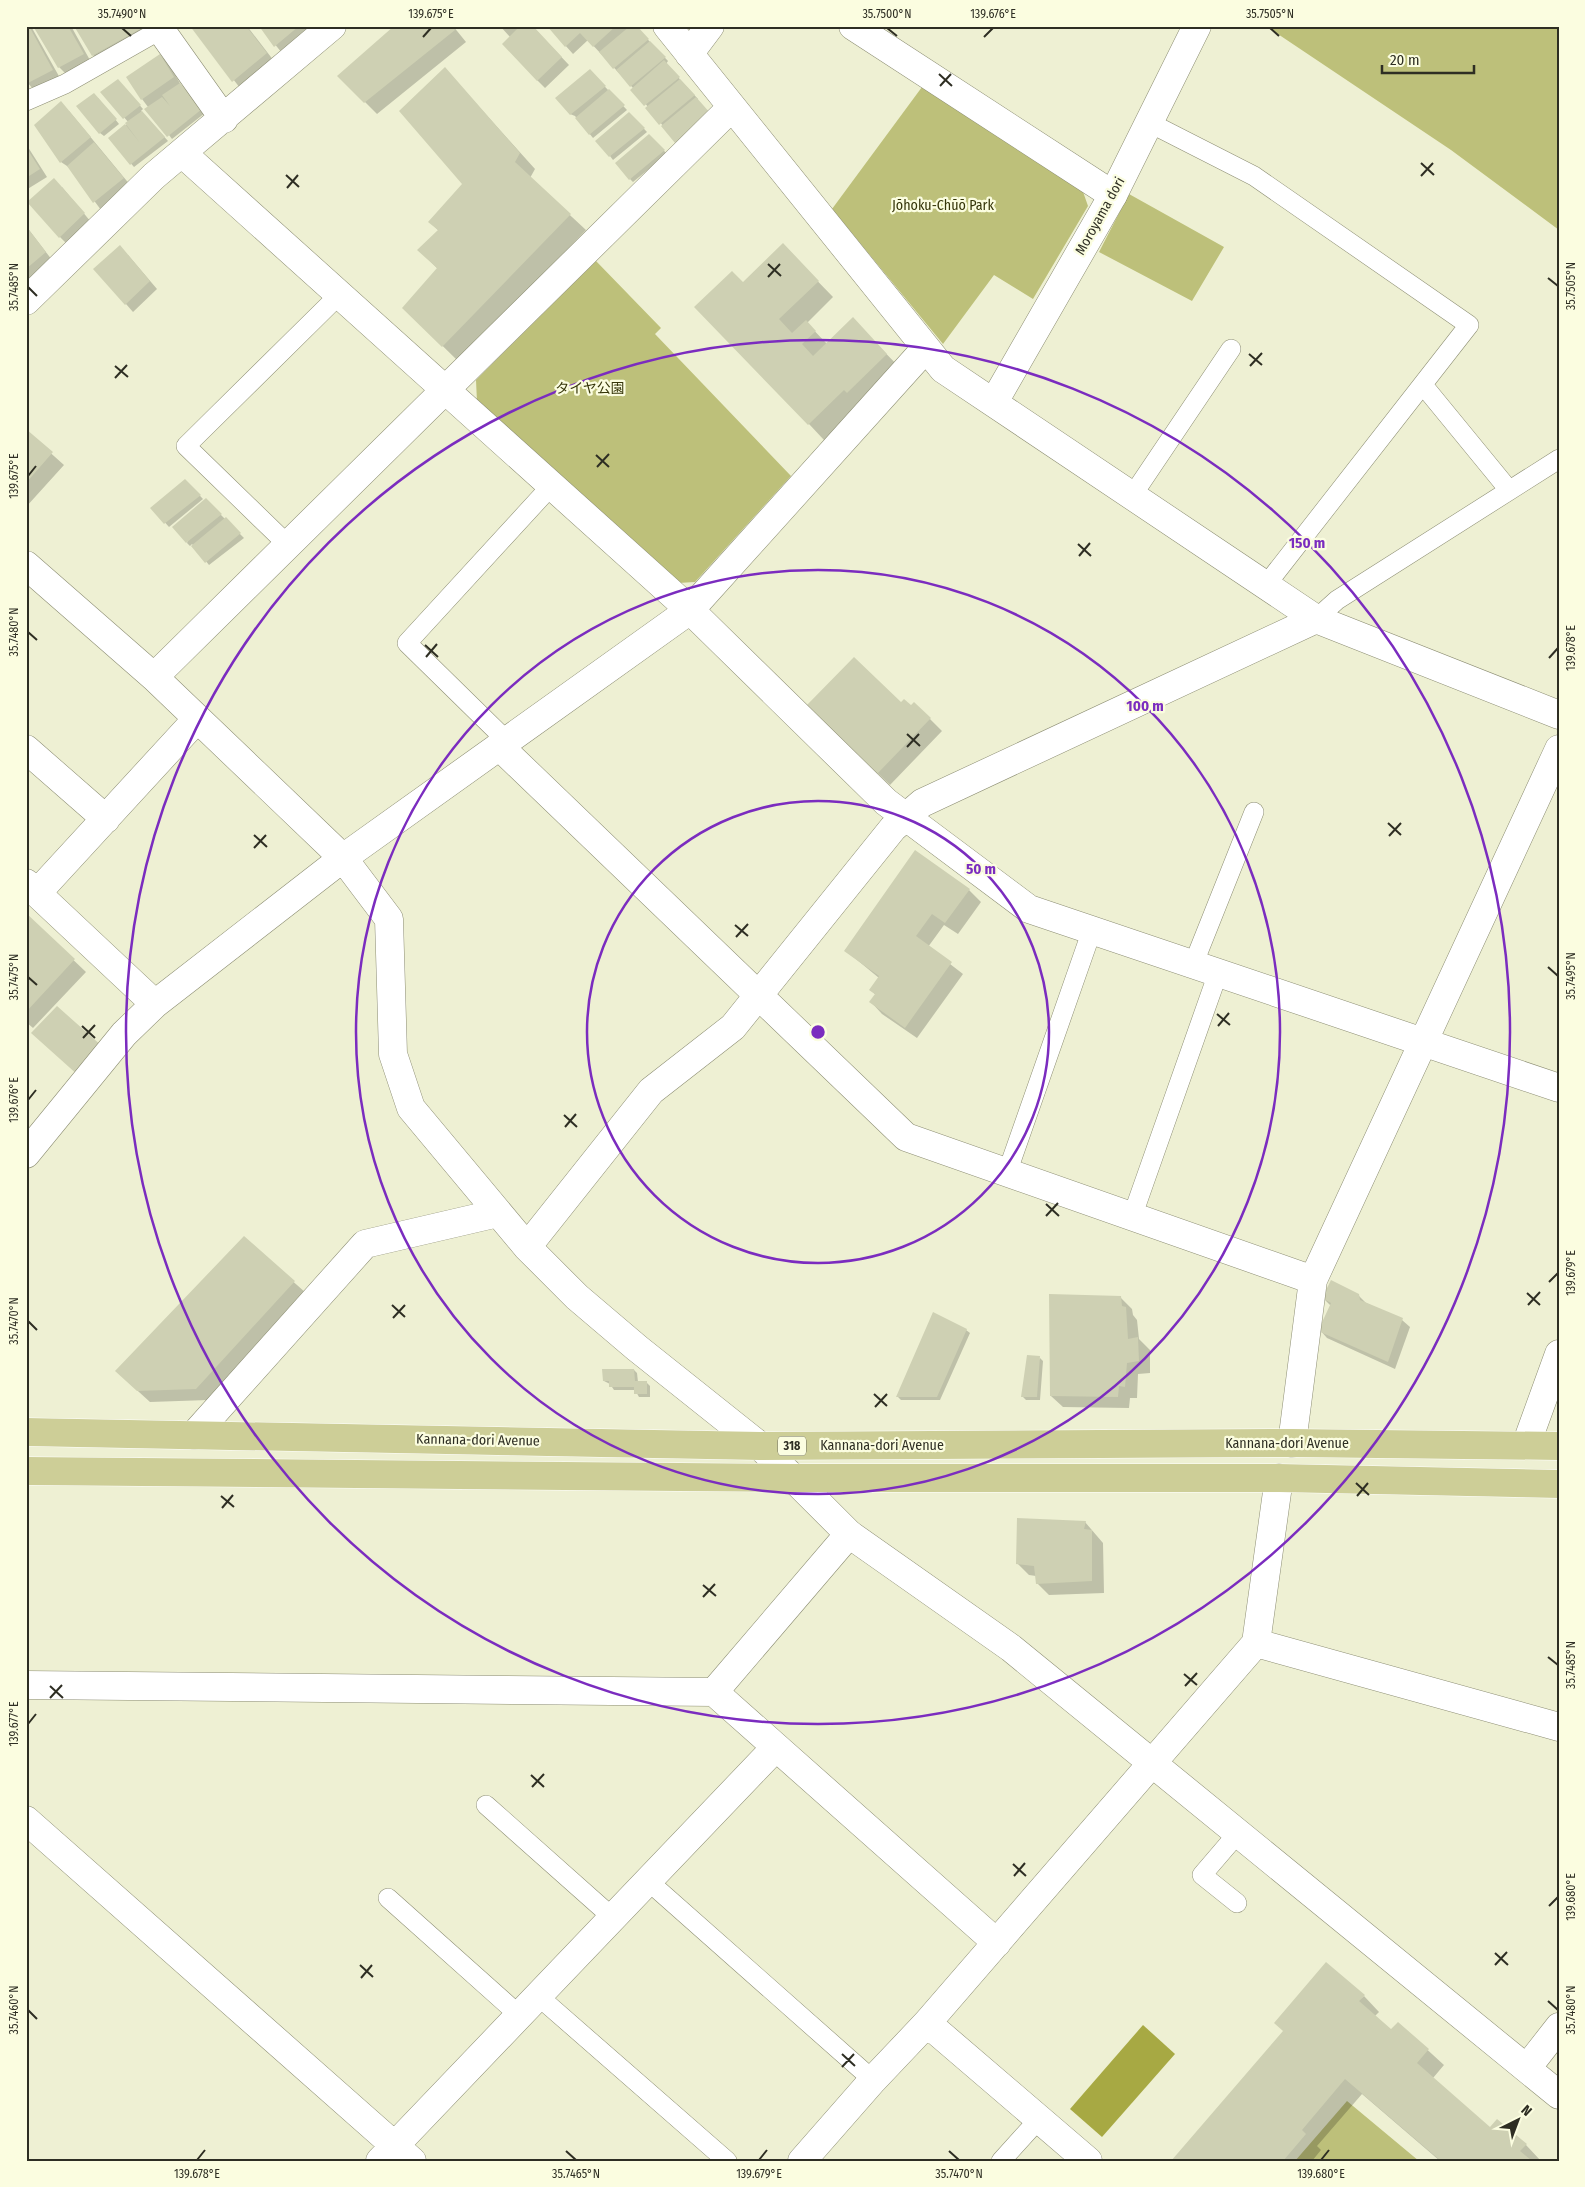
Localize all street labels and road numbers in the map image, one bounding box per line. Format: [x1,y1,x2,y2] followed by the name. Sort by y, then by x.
[1072,174,1128,258] street label: Moroyama dori
[416,1430,540,1450] street label: Kannana-dori Avenue
[1225,1435,1349,1452] street label: Kannana-dori Avenue
[778,1436,806,1455] road number: 318
[820,1437,944,1454] street label: Kannana-dori Avenue

